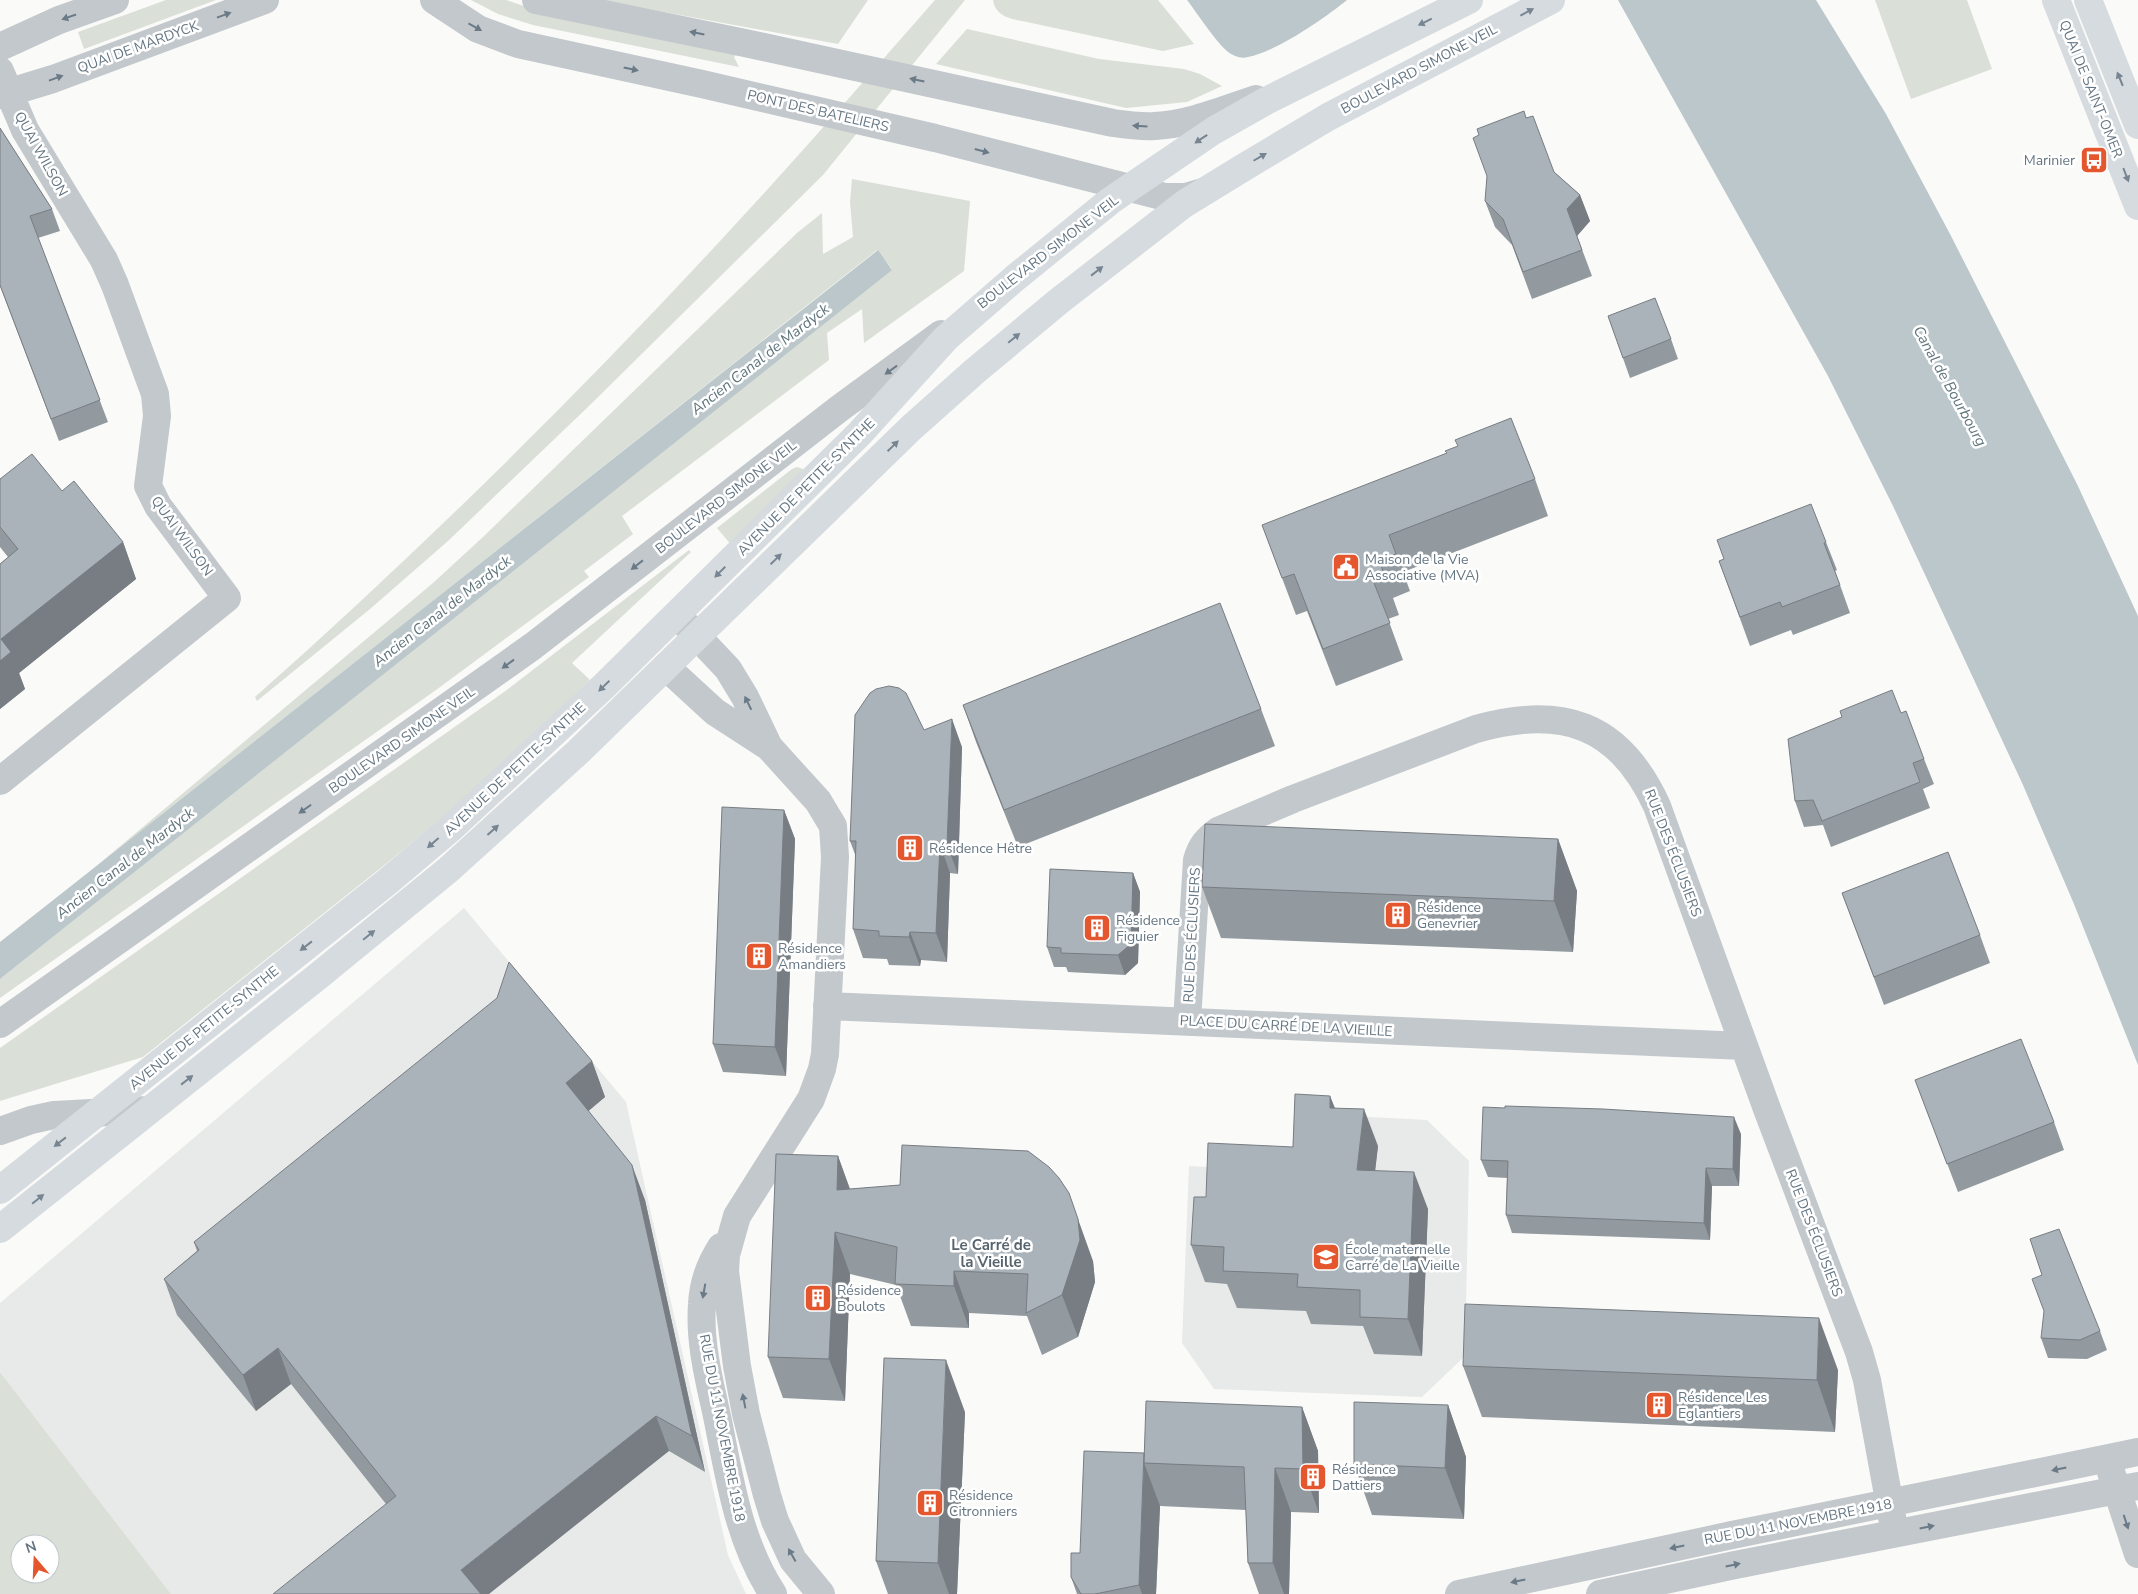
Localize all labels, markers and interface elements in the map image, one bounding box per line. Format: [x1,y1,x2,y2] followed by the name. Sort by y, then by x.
[1520,8,1535,16] one-way arrow
[217,11,232,18] one-way arrow
[62,14,77,21] one-way arrow
[75,16,201,78] street label: QUAI DE MARDYCK
[2055,17,2127,161] street label: QUAI DE SAINT-OMER
[1418,18,1432,26] one-way arrow
[1337,19,1501,118] street label: BOULEVARD SIMONE VEIL
[468,23,482,31] one-way arrow
[689,29,705,37] one-way arrow
[624,65,640,73] one-way arrow
[2116,72,2123,87] one-way arrow
[48,74,63,81] one-way arrow
[910,76,925,84] one-way arrow
[745,85,891,137] street label: PONT DES BATELIERS
[10,108,72,200] street label: QUAI WILSON
[1132,121,1148,129] one-way arrow
[1194,134,1207,144] one-way arrow
[2079,145,2109,175] bus stop icon: Marinier
[974,147,990,155] one-way arrow
[2024,151,2075,170] place label: Marinier
[1253,153,1266,162] one-way arrow
[2122,168,2130,183] one-way arrow
[973,191,1123,313] street label: BOULEVARD SIMONE VEIL
[1090,266,1104,276] one-way arrow
[686,298,834,420] water label: Ancien Canal de Mardyck
[1909,322,1992,450] water label: Canal de Bourbourg
[1007,332,1020,343] one-way arrow
[884,365,898,375] one-way arrow
[733,414,879,560] street label: AVENUE DE PETITE-SYNTHE
[651,436,801,558] street label: BOULEVARD SIMONE VEIL
[887,440,899,452] one-way arrow
[147,492,217,580] street label: QUAI WILSON
[368,550,516,672] water label: Ancien Canal de Mardyck
[1365,550,1480,585] place label: Maison de la Vie Associative (MVA)
[1331,552,1361,582] public building icon: Maison de la Vie Associative (MVA)
[770,553,782,565] one-way arrow
[630,560,644,570] one-way arrow
[714,566,726,578] one-way arrow
[501,659,515,669] one-way arrow
[598,680,610,692] one-way arrow
[325,682,479,798] street label: BOULEVARD SIMONE VEIL
[743,696,751,710] one-way arrow
[440,698,590,840] street label: AVENUE DE PETITE-SYNTHE
[1640,786,1706,920] street label: RUE DES ÉCLUSIERS
[51,802,199,924] water label: Ancien Canal de Mardyck
[298,804,312,814] one-way arrow
[487,825,499,836] one-way arrow
[895,833,925,863] building icon: Résidence Hêtre
[426,838,439,849] one-way arrow
[929,839,1032,858] place label: Résidence Hêtre
[1179,867,1205,1003] street label: RUE DES ÉCLUSIERS
[1417,898,1481,933] place label: Résidence Genevrier
[1383,900,1413,930] building icon: Résidence Genevrier
[1116,911,1180,946] place label: Résidence Figuier
[1082,913,1112,943] building icon: Résidence Figuier
[362,929,375,940] one-way arrow
[778,939,846,974] place label: Résidence Amandiers
[300,940,313,951] one-way arrow
[744,941,774,971] building icon: Résidence Amandiers
[125,962,283,1094] street label: AVENUE DE PETITE-SYNTHE
[1179,1011,1393,1041] street label: PLACE DU CARRÉ DE LA VIEILLE
[180,1074,193,1085] one-way arrow
[54,1137,67,1148] one-way arrow
[1781,1166,1847,1300] street label: RUE DES ÉCLUSIERS
[31,1193,44,1204] one-way arrow
[951,1235,1031,1272] district label: Le Carré de la Vieille
[1345,1240,1460,1275] place label: École maternelle Carré de La Vieille
[1311,1242,1341,1272] school or university icon: École maternelle Carré de La Vieille
[837,1281,901,1316] place label: Résidence Boulots
[700,1283,708,1299] one-way arrow
[803,1283,833,1313] building icon: Résidence Boulots
[694,1333,750,1523] street label: RUE DU 11 NOVEMBRE 1918
[1678,1388,1768,1423] place label: Résidence Les Eglantiers
[1644,1390,1674,1420] building icon: Résidence Les Eglantiers
[739,1393,747,1409] one-way arrow
[1332,1460,1396,1495] place label: Résidence Dattiers
[1298,1462,1328,1492] building icon: Résidence Dattiers
[2051,1465,2066,1473] one-way arrow
[949,1486,1018,1521] place label: Résidence Citronniers
[915,1488,945,1518] building icon: Résidence Citronniers
[1703,1494,1893,1550] street label: RUE DU 11 NOVEMBRE 1918
[2123,1515,2131,1530] one-way arrow
[1919,1523,1935,1531] one-way arrow
[10,1534,60,1584] north arrow
[23,1536,39,1558] text: N
[1669,1543,1684,1551] one-way arrow
[787,1549,796,1562] one-way arrow
[1726,1561,1742,1569] one-way arrow
[1510,1577,1525,1585] one-way arrow

